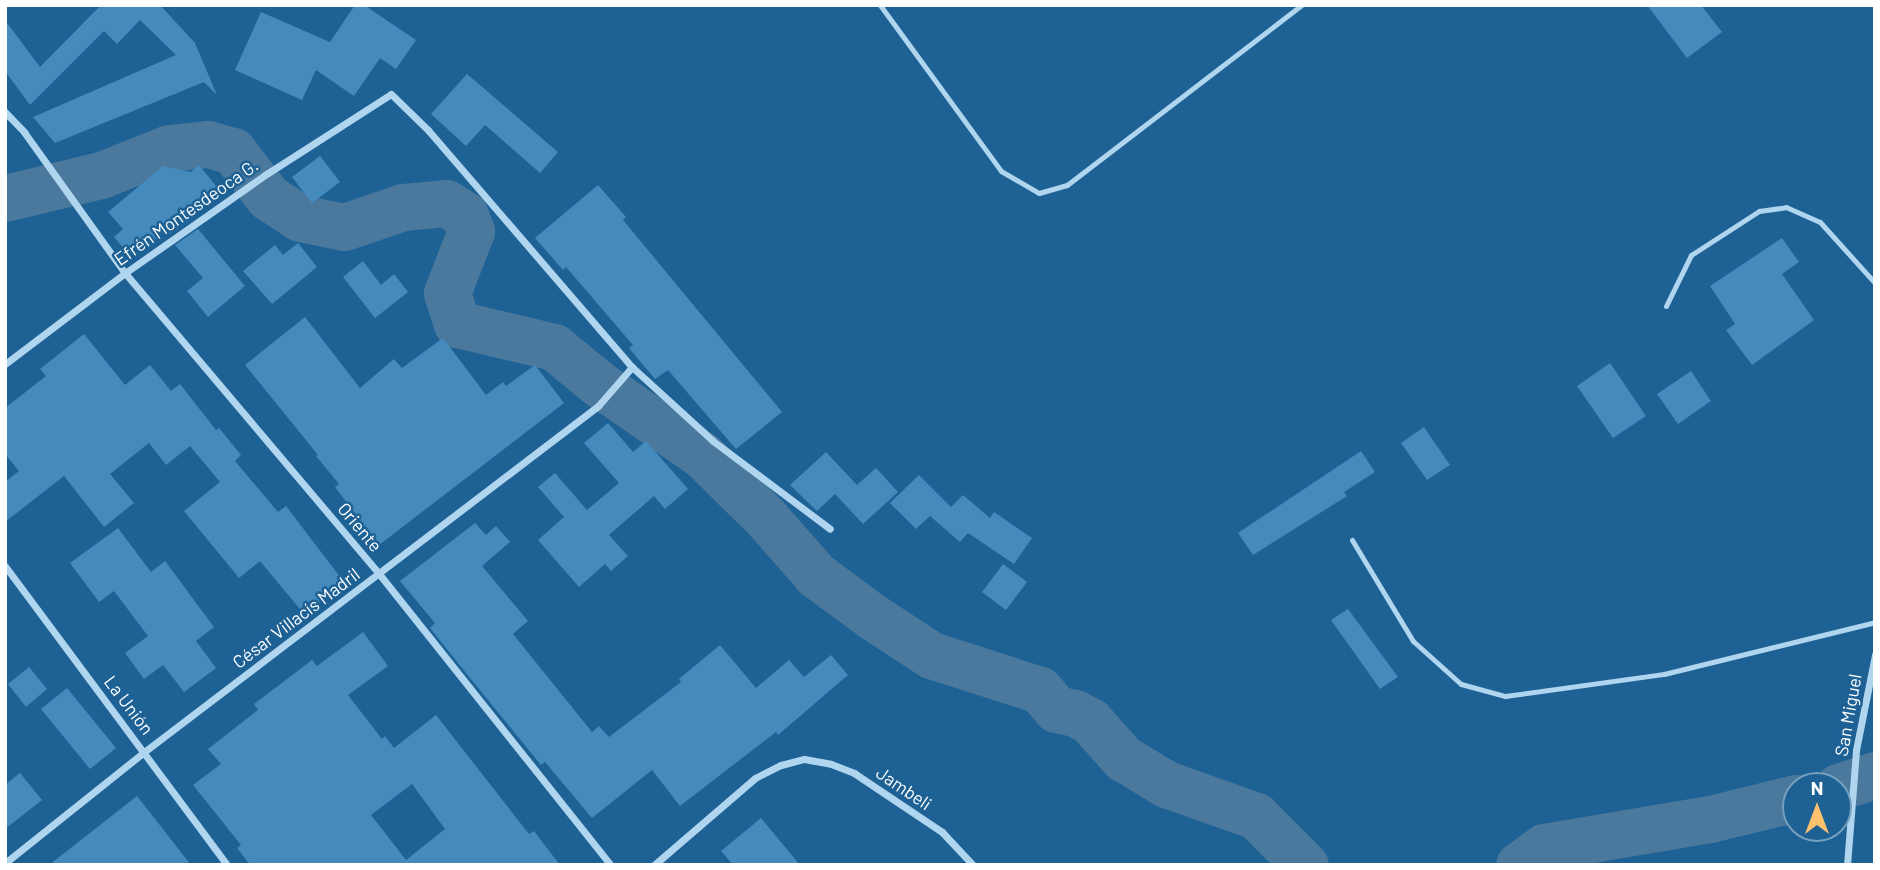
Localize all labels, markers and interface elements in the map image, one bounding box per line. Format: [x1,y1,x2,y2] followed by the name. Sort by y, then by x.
[110,154,262,270] street label: Efrén Montesdeoca G.
[333,498,387,556] street label: Oriente
[228,563,364,673] street label: César Villacís Madril
[100,671,158,739] street label: La Unión
[1830,672,1866,758] street label: San Miguel
[872,762,936,814] street label: Jambeli
[1782,772,1852,842] north arrow
[1811,776,1823,799] text: N

